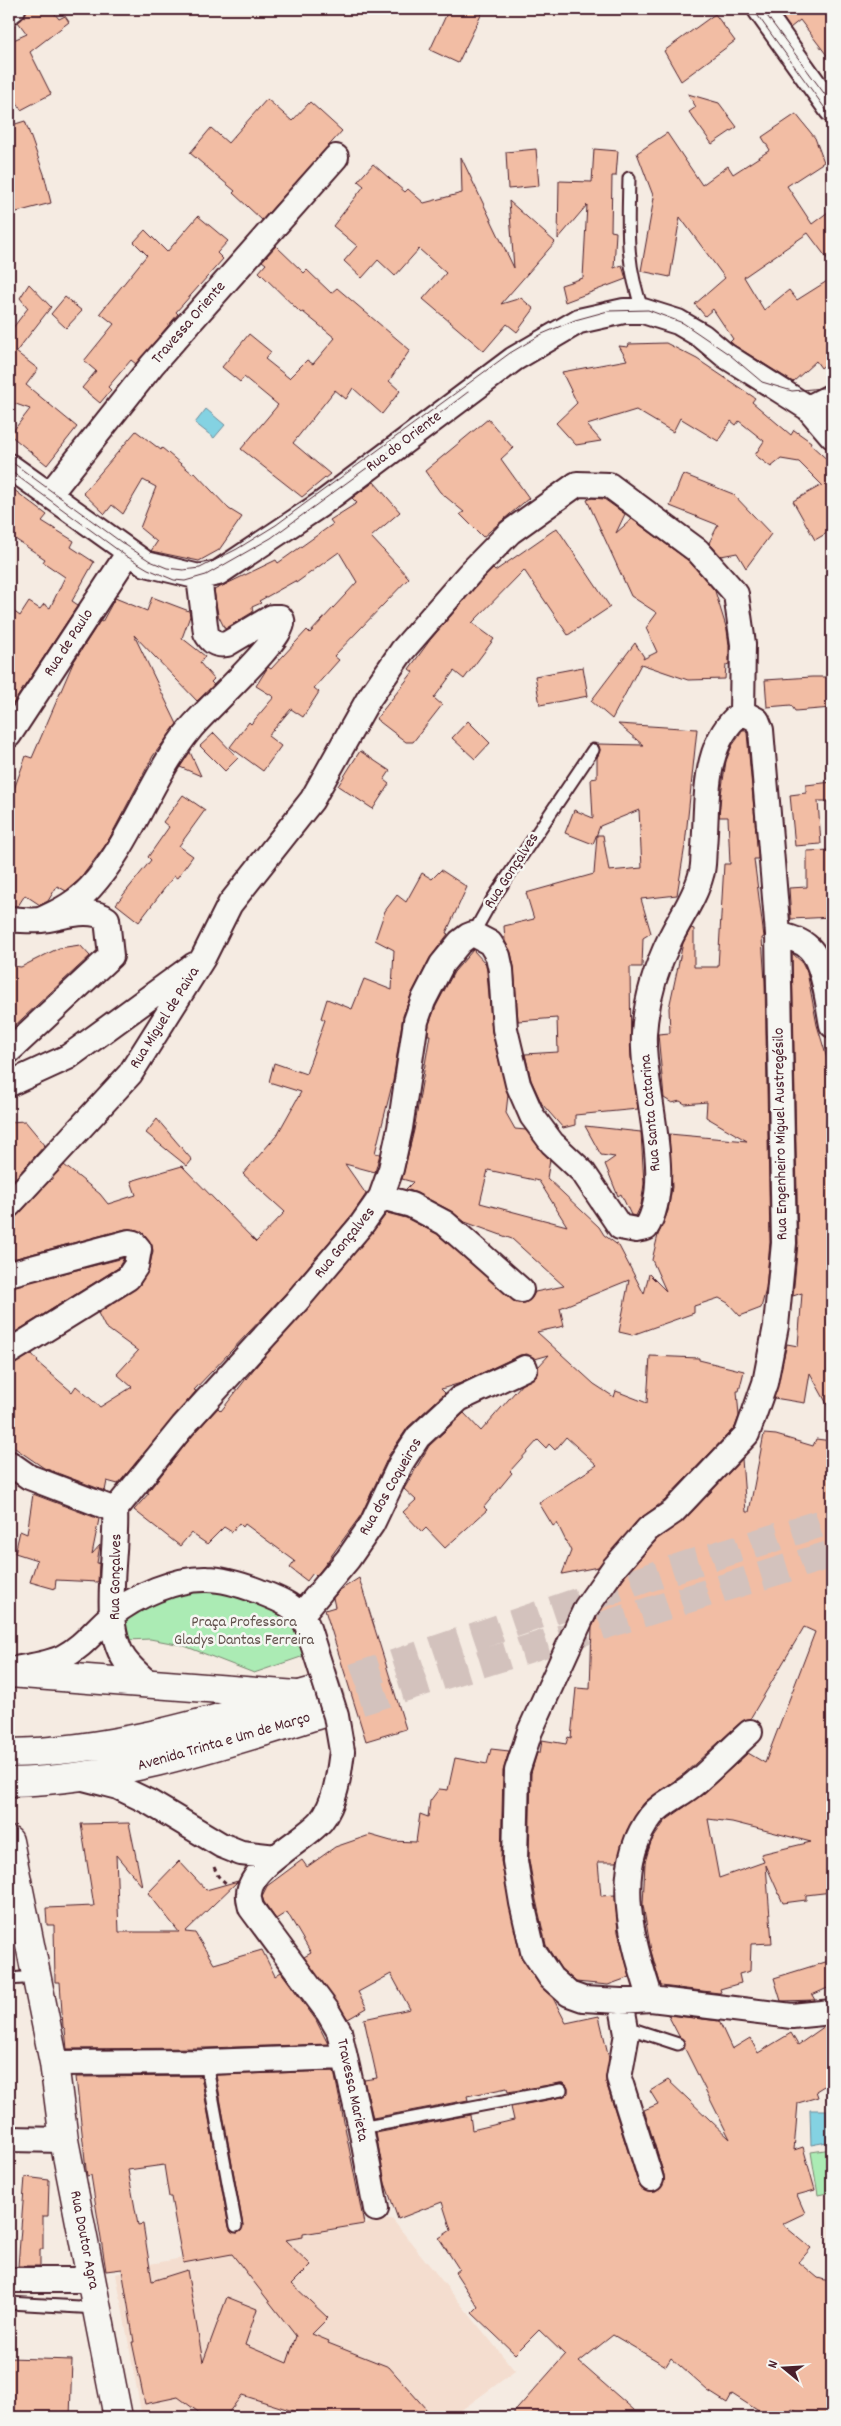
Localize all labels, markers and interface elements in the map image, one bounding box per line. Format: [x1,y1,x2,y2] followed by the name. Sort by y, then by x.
[146,276,232,370] street label: Travessa Oriente
[361,406,447,478] street label: Rua do Oriente
[38,605,100,681] street label: Rua de Paulo
[479,828,545,914] street label: Rua Gonçalves
[124,962,206,1074] street label: Rua Miguel de Paiva
[768,1028,794,1240] street label: Rua Engenheiro Miguel Austregésilo
[634,1053,668,1173] street label: Rua Santa Catarina
[309,1202,381,1284] street label: Rua Gonçalves
[354,1434,429,1540] street label: Rua dos Coqueiros
[104,1533,128,1621] street label: Rua Gonçalves
[174,1611,315,1652] park label: Praça Professora Gladys Dantas Ferreira
[135,1706,313,1778] street label: Avenida Trinta e Um de Março
[330,2037,374,2144] street label: Travessa Marieta
[63,2189,105,2292] street label: Rua Doutor Agra
[758,2344,808,2394] north arrow
[763,2358,784,2371] text: N

